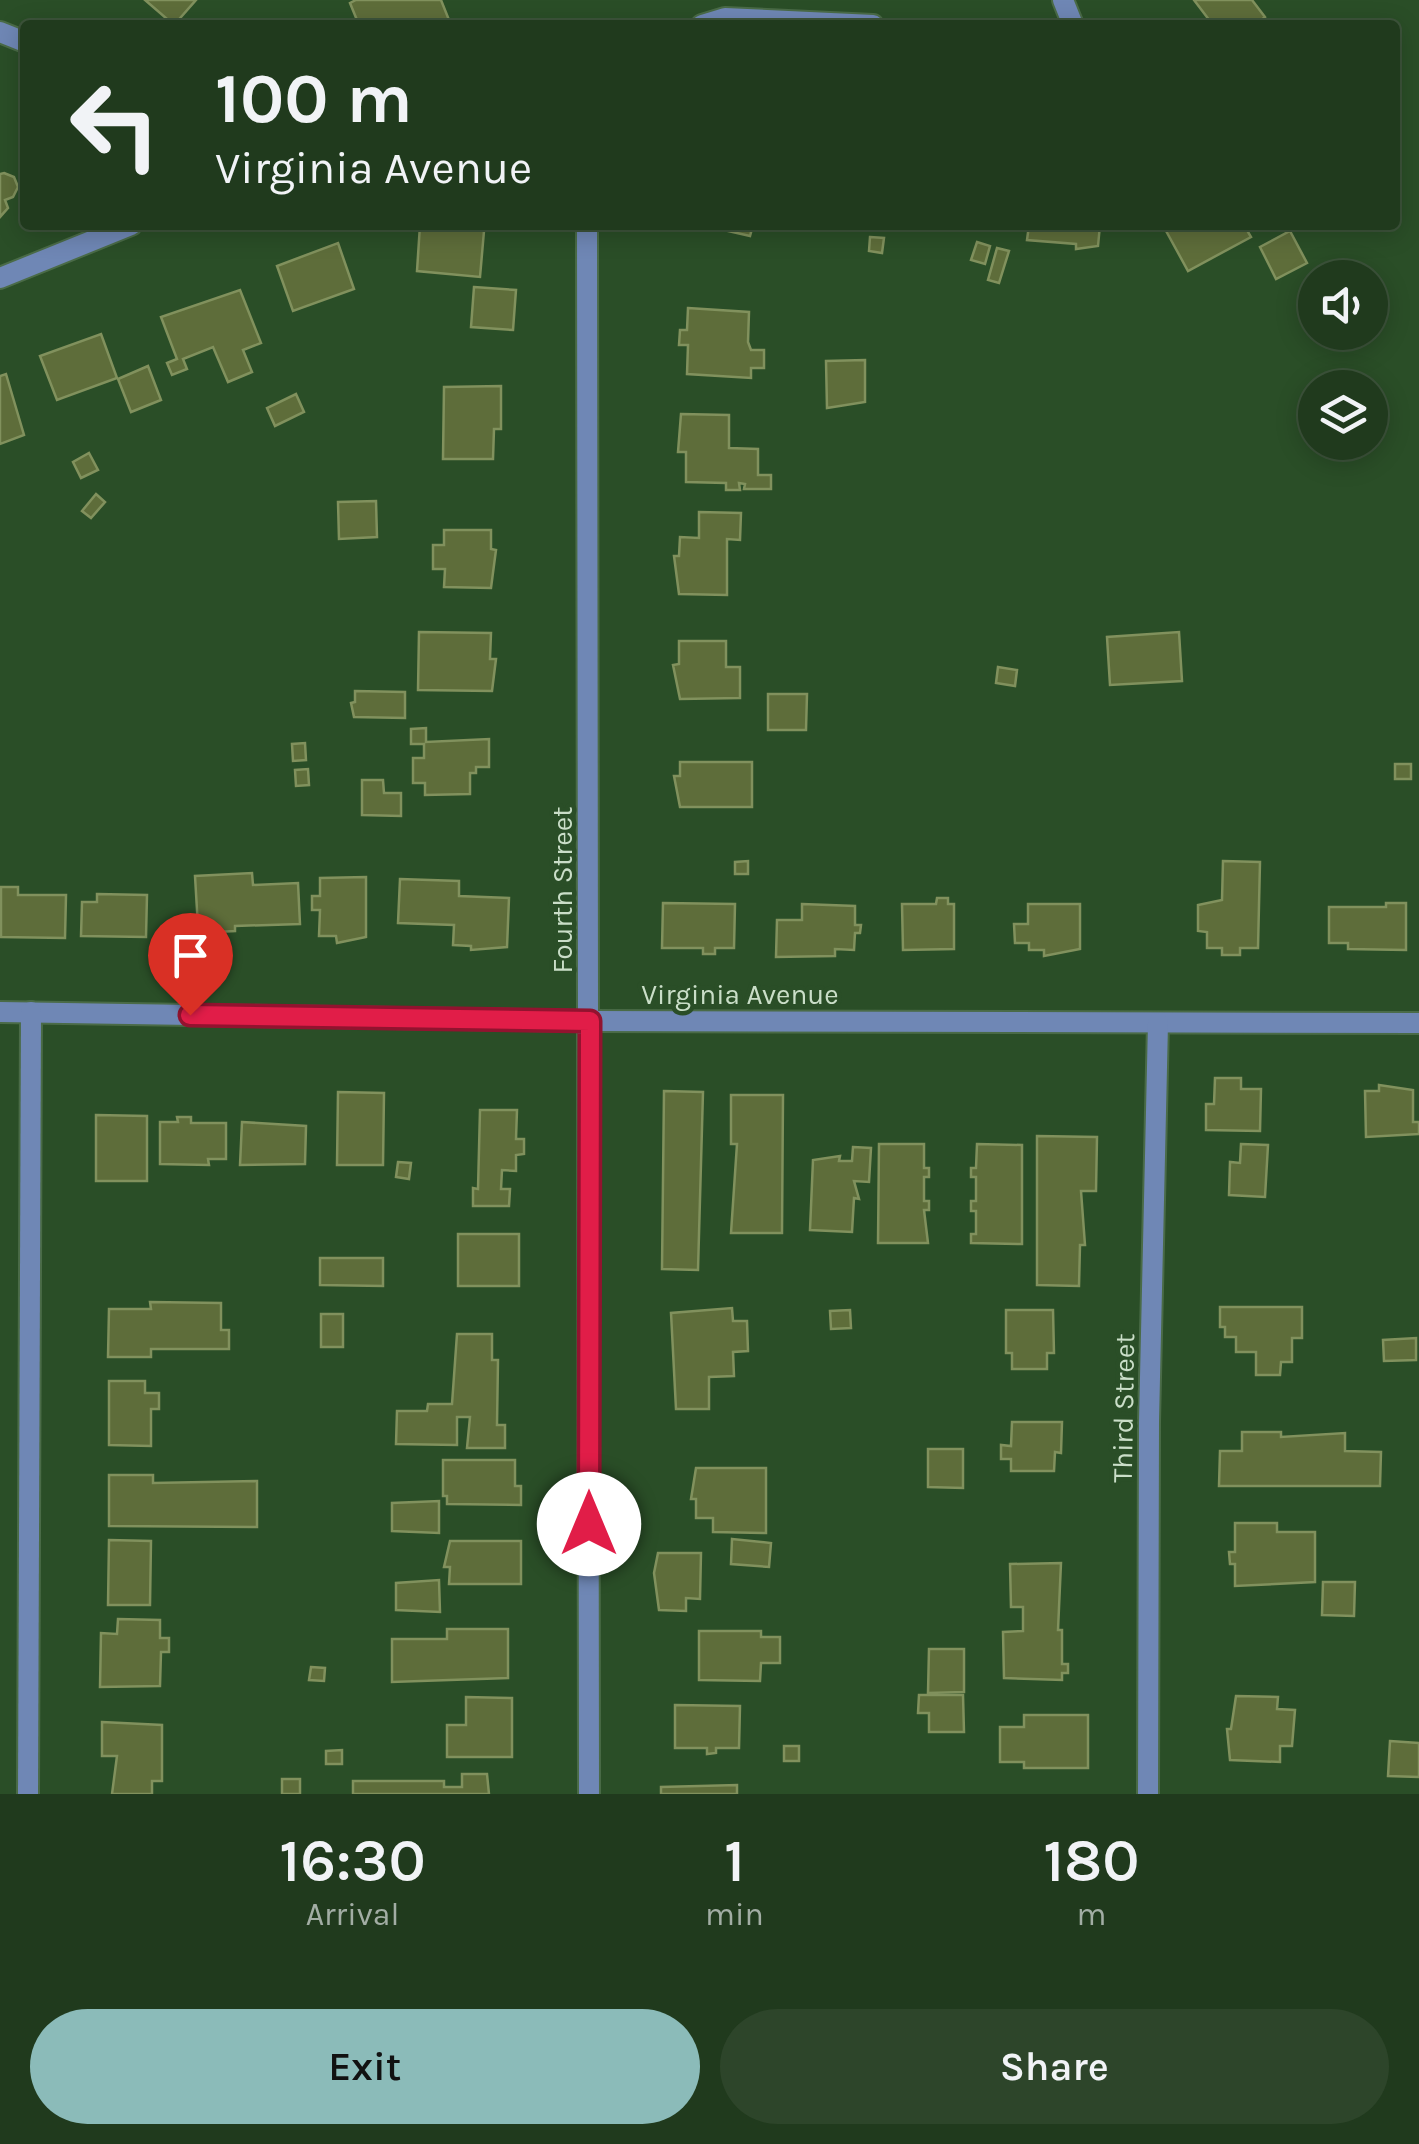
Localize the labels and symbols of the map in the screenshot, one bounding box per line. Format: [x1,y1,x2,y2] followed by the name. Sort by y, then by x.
[546,806,579,974] street label: Fourth Street
[148,913,233,1016] pin
[641,978,839,1011] street label: Virginia Avenue
[1106,1333,1141,1483] street label: Third Street
[537,1472,641,1576] position arrow

